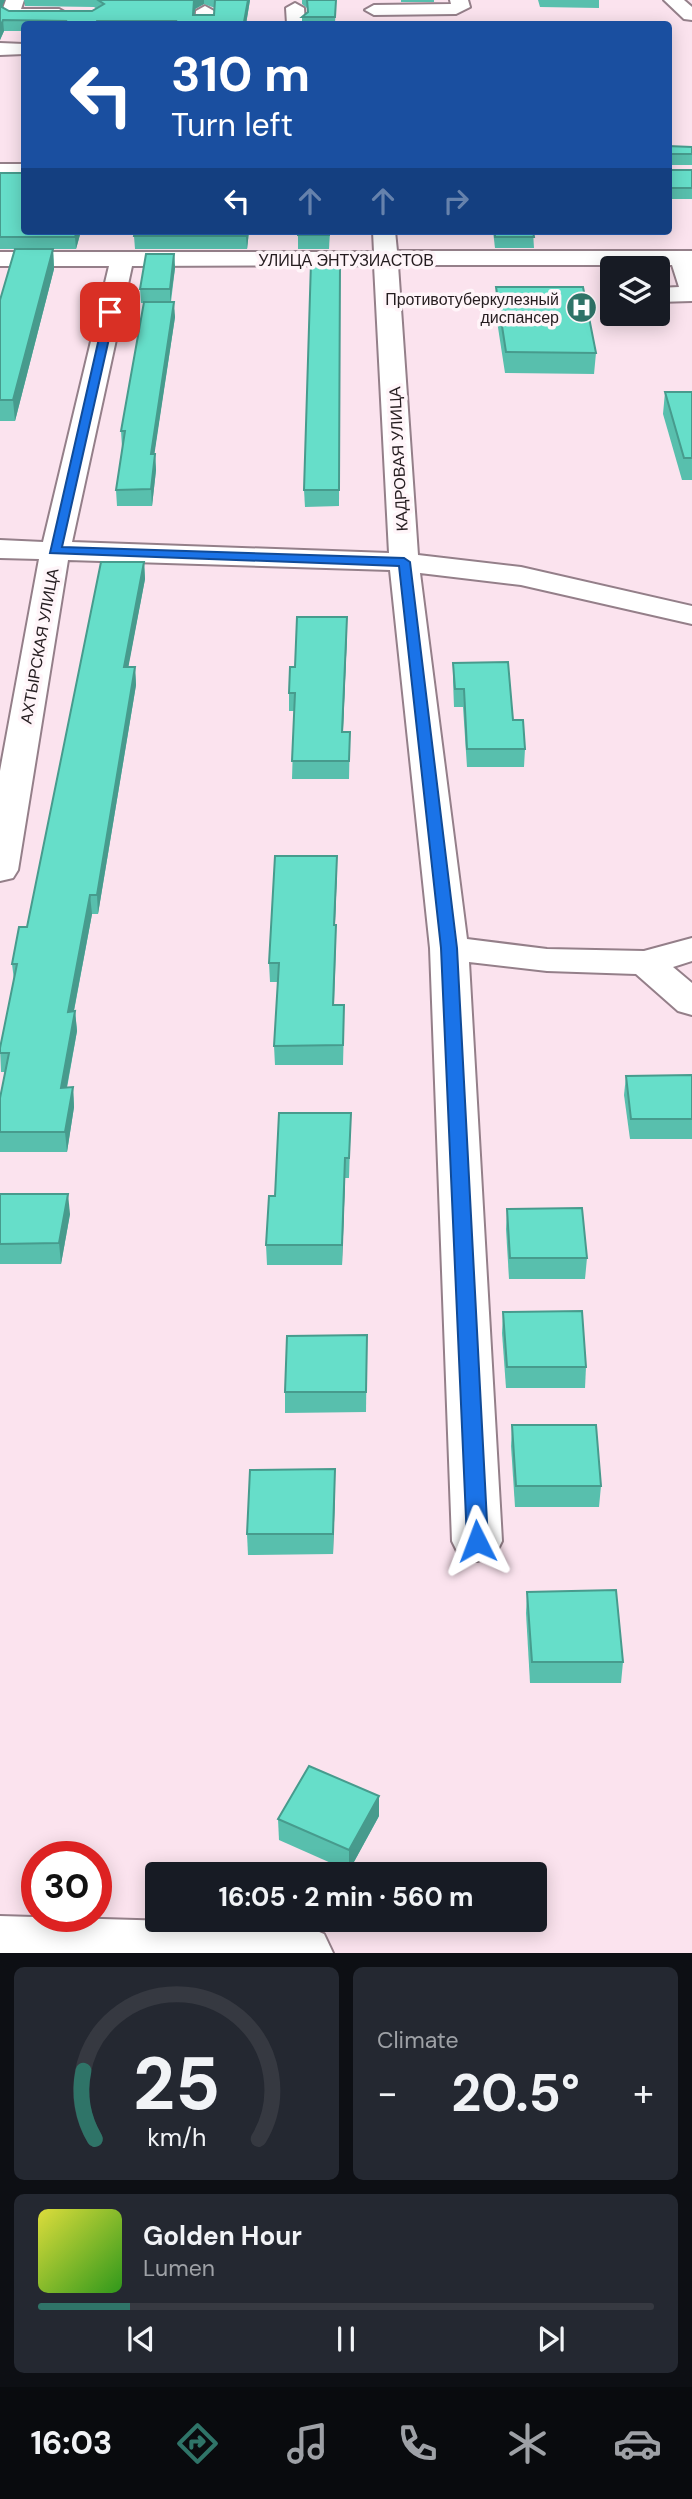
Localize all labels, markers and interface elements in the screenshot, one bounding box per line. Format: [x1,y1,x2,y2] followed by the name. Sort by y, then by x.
[171,42,310,106] text: 310 m
[56,49,147,140] icon: left
[171,104,293,146] text: Turn left
[218,182,256,220] icon: left
[291,182,329,220] icon: ahead
[364,182,402,220] icon: ahead
[437,182,475,220] icon: right
[258,250,434,271] street label: УЛИЦА ЭНТУЗИАСТОВ
[600,256,670,326] map controls
[600,256,670,326] button: layers
[80,282,140,342] pin
[385,289,559,328] place label: Противотуберкулезный диспансер
[565,291,599,325] hospital icon: Противотуберкулезный диспансер
[91,293,129,331] icon: arrive
[384,386,413,532] street label: КАДРОВАЯ УЛИЦА
[15,567,64,725] street label: АХТЫРСКАЯ УЛИЦА
[440,1504,514,1578] position arrow
[21,1841,112,1932] speed limit sign: 30
[219,1880,473,1914] text: 16:05 · 2 min · 560 m
[377,2025,459,2055] text: Climate
[133,2038,220,2133] text: 25
[451,2059,580,2127] text: 20.5°
[377,2068,398,2118] text: −
[633,2068,654,2118] text: +
[147,2121,206,2154] text: km/h
[143,2219,302,2253] text: Golden Hour
[143,2253,215,2283] text: Lumen
[122,2320,160,2358] icon: previous
[327,2320,365,2358] icon: pause
[532,2320,570,2358] icon: next
[173,2419,222,2468] icon: directions
[283,2419,332,2468] icon: music
[393,2419,442,2468] icon: phone
[503,2419,552,2468] icon: climate
[613,2419,662,2468] icon: car
[30,2422,112,2464] text: 16:03

